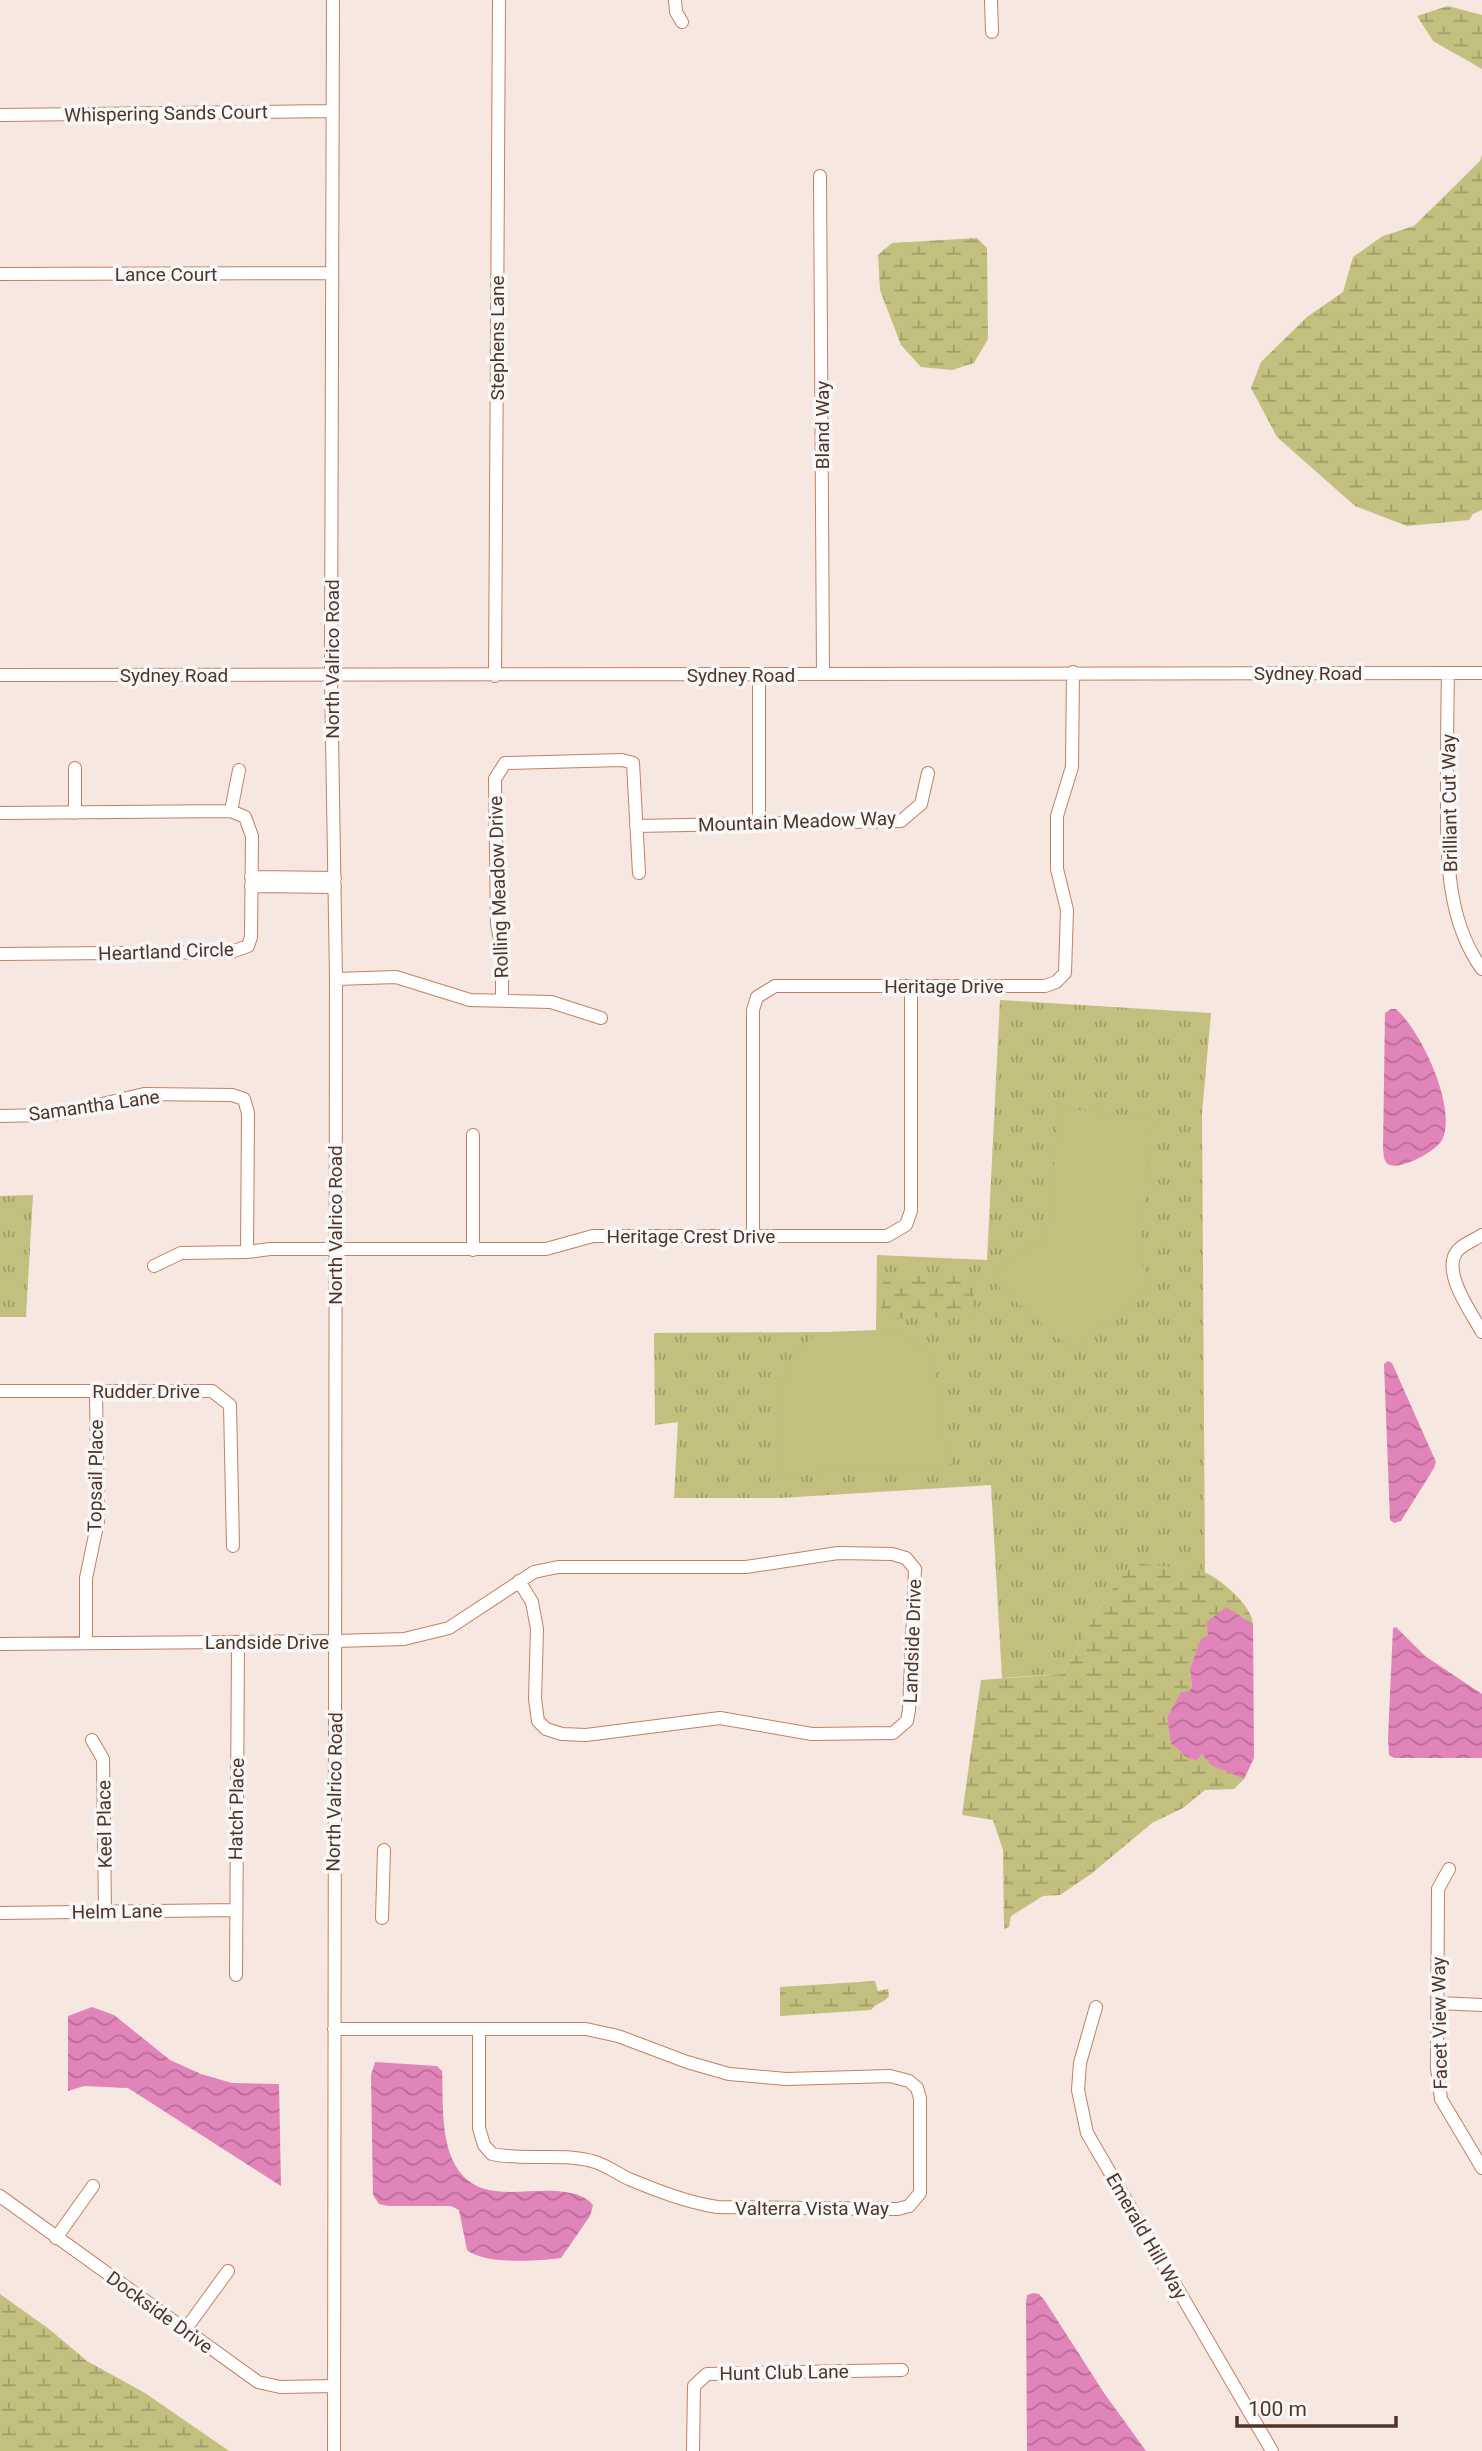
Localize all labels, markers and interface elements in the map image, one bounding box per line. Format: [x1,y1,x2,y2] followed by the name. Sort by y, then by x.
[64,100,268,127] street label: Whispering Sands Court
[115,263,217,286] street label: Lance Court
[486,276,509,400] street label: Stephens Lane
[811,381,834,469] street label: Bland Way
[321,579,344,739] street label: North Valrico Road
[1254,662,1362,685] street label: Sydney Road
[120,664,228,687] street label: Sydney Road
[687,664,795,687] street label: Sydney Road
[1437,734,1462,872] street label: Brilliant Cut Way
[484,795,513,979] street label: Rolling Meadow Drive
[698,807,896,836] street label: Mountain Meadow Way
[98,938,234,965] street label: Heartland Circle
[884,975,1004,998] street label: Heritage Drive
[27,1085,161,1126] street label: Samantha Lane
[324,1145,347,1305] street label: North Valrico Road
[607,1225,775,1248] street label: Heritage Crest Drive
[92,1380,200,1403] street label: Rudder Drive
[83,1419,108,1533] street label: Topsail Place
[899,1578,926,1704] street label: Landside Drive
[205,1631,329,1654] street label: Landside Drive
[322,1712,347,1872] street label: North Valrico Road
[224,1758,249,1860] street label: Hatch Place
[92,1780,117,1868] street label: Keel Place
[71,1899,163,1924] street label: Helm Lane
[1427,1956,1452,2090] street label: Facet View Way
[1101,2169,1192,2303] street label: Emerald Hill Way
[735,2197,889,2220] street label: Valterra Vista Way
[102,2266,217,2359] street label: Dockside Drive
[719,2360,849,2385] street label: Hunt Club Lane
[1237,2384,1396,2428] scale bar
[1248,2397,1307,2421] text: 100 m

